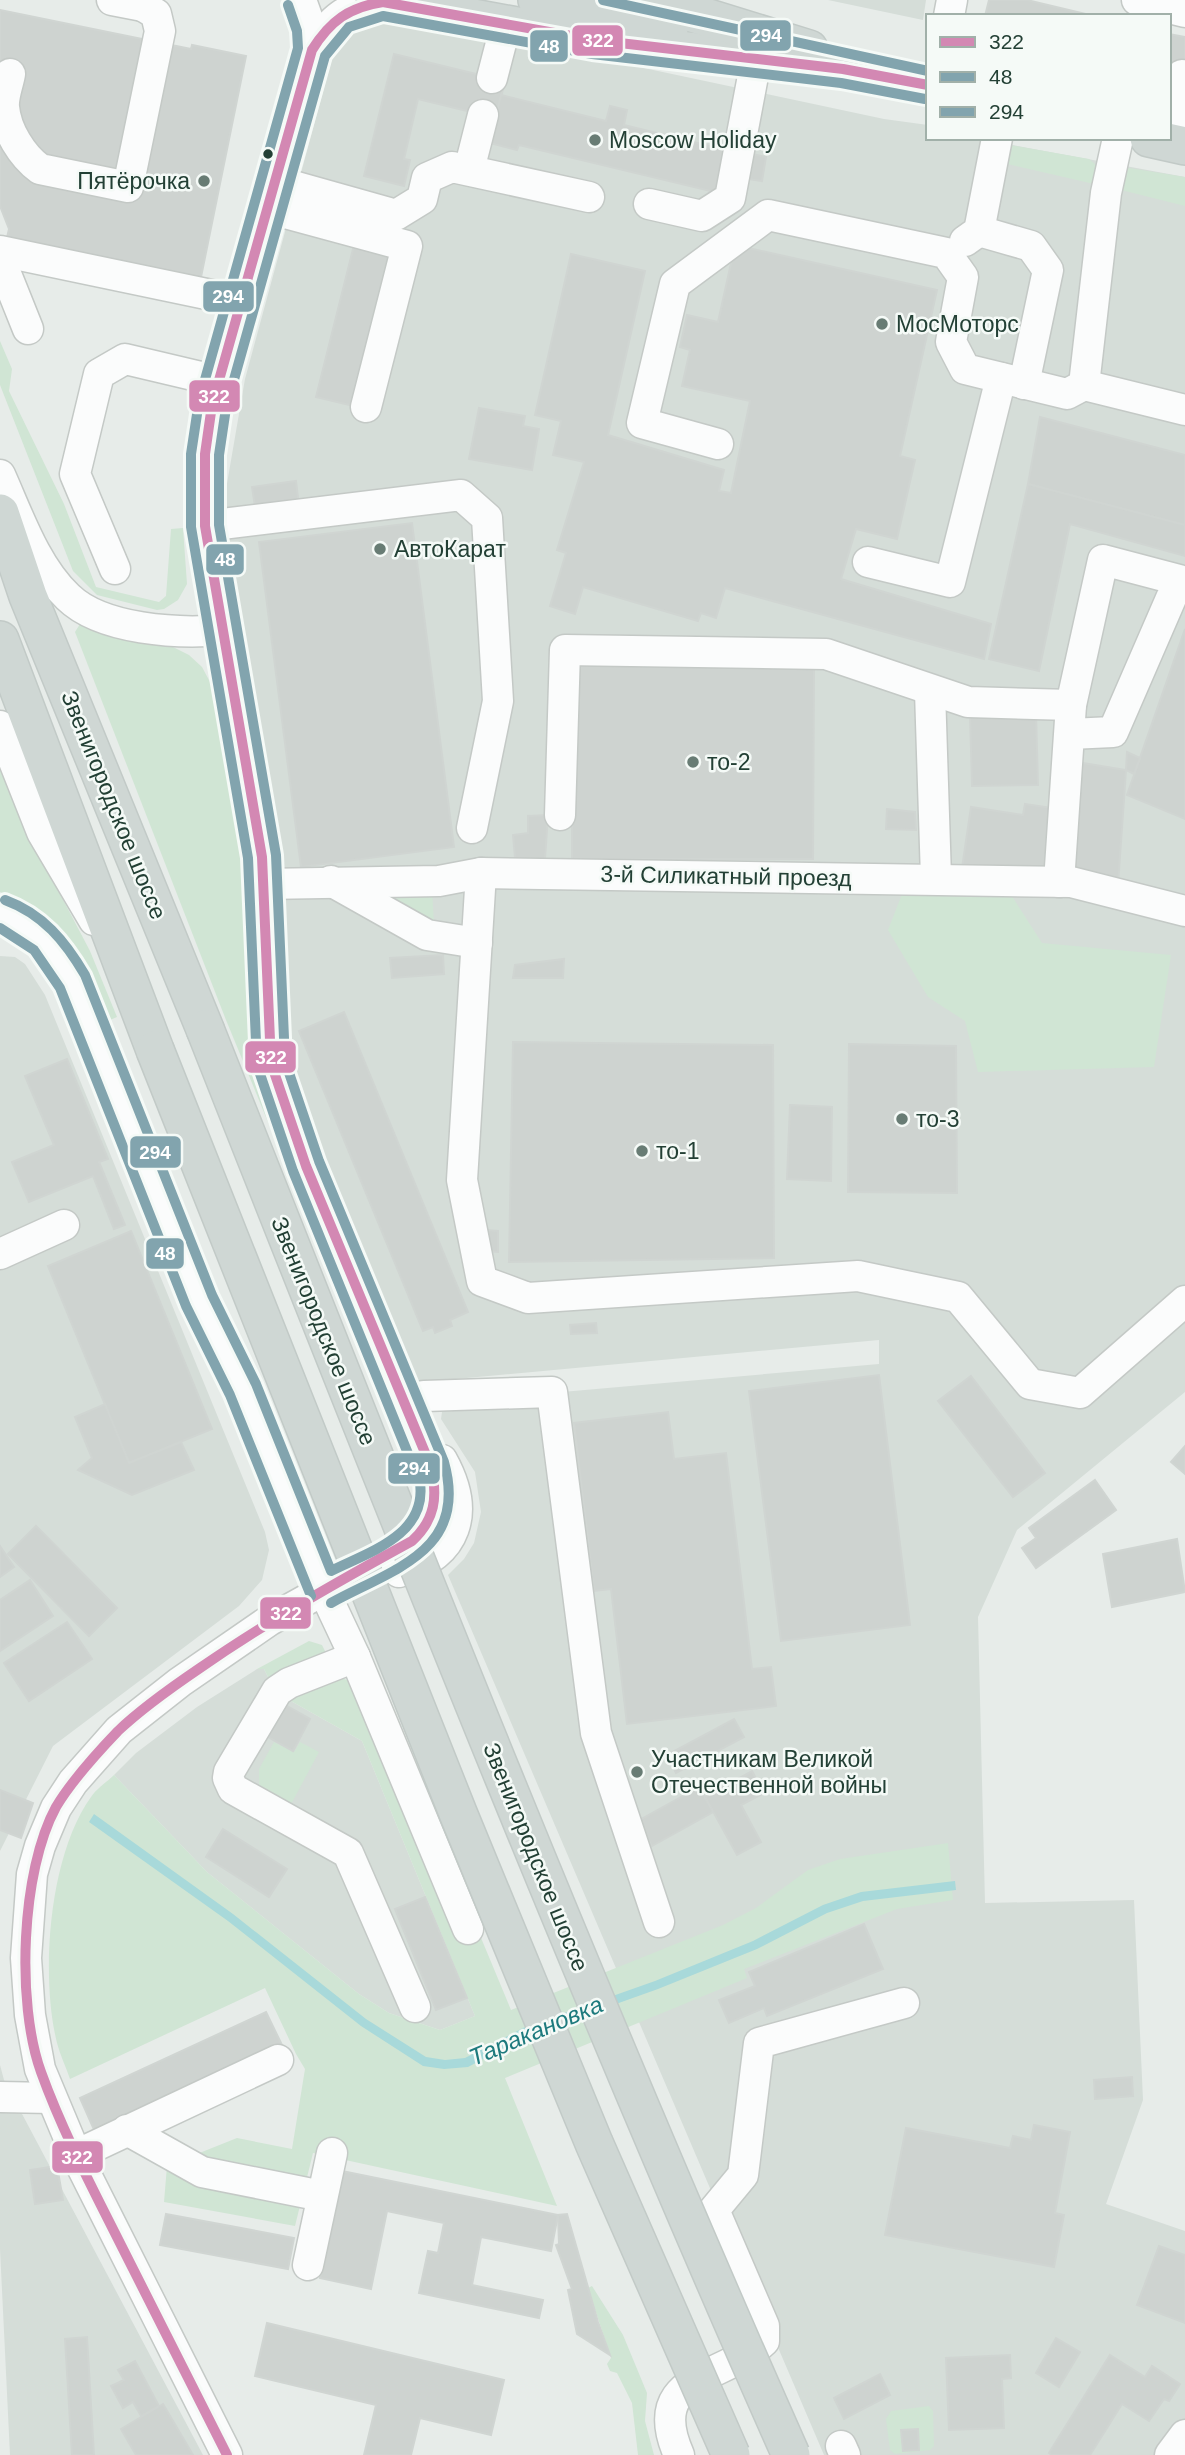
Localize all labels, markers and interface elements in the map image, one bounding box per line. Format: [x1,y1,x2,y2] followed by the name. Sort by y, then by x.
[926,14,1171,140] legend
[739,19,792,52] line badge: 294
[571,24,624,57] line badge: 322
[750,25,782,46] text: 294
[529,29,569,63] line badge: 48
[582,30,614,51] text: 322
[989,30,1024,53] text: 322
[538,36,560,57] text: 48
[989,65,1012,88] text: 48
[989,100,1024,123] text: 294
[609,127,777,153] place label: Moscow Holiday
[587,132,603,148] marker: Moscow Holiday
[261,147,275,161] unlabelled marker
[77,168,190,194] place label: Пятёрочка
[196,173,212,189] marker: Пятёрочка
[202,280,255,313] line badge: 294
[212,286,244,307] text: 294
[896,311,1019,337] place label: МосМоторс
[874,316,890,332] marker: МосМоторс
[188,379,241,413] line badge: 322
[198,386,230,407] text: 322
[394,536,506,562] place label: АвтоКарат
[372,541,388,557] marker: АвтоКарат
[205,543,245,576] line badge: 48
[214,549,236,570] text: 48
[56,687,172,923] street label: Звенигородское шоссе
[707,749,751,775] place label: то-2
[685,754,701,770] marker: то-2
[600,861,852,891] street label: 3-й Силикатный проезд
[244,1040,297,1074] line badge: 322
[255,1047,287,1068] text: 322
[916,1106,960,1132] place label: то-3
[894,1111,910,1127] marker: то-3
[129,1135,182,1169] line badge: 294
[656,1138,700,1164] place label: то-1
[139,1142,171,1163] text: 294
[634,1143,650,1159] marker: то-1
[266,1213,382,1449] street label: Звенигородское шоссе
[145,1237,185,1270] line badge: 48
[154,1243,176,1264] text: 48
[387,1452,441,1485] line badge: 294
[398,1458,430,1479] text: 294
[259,1596,312,1630] line badge: 322
[270,1603,302,1624] text: 322
[478,1739,594,1975] street label: Звенигородское шоссе
[651,1746,887,1798] place label: Участникам Великой Отечественной войны
[629,1764,645,1780] marker: Участникам Великой Отечественной войны
[465,1990,607,2071] water label: Таракановка
[51,2140,104,2174] line badge: 322
[61,2147,93,2168] text: 322

